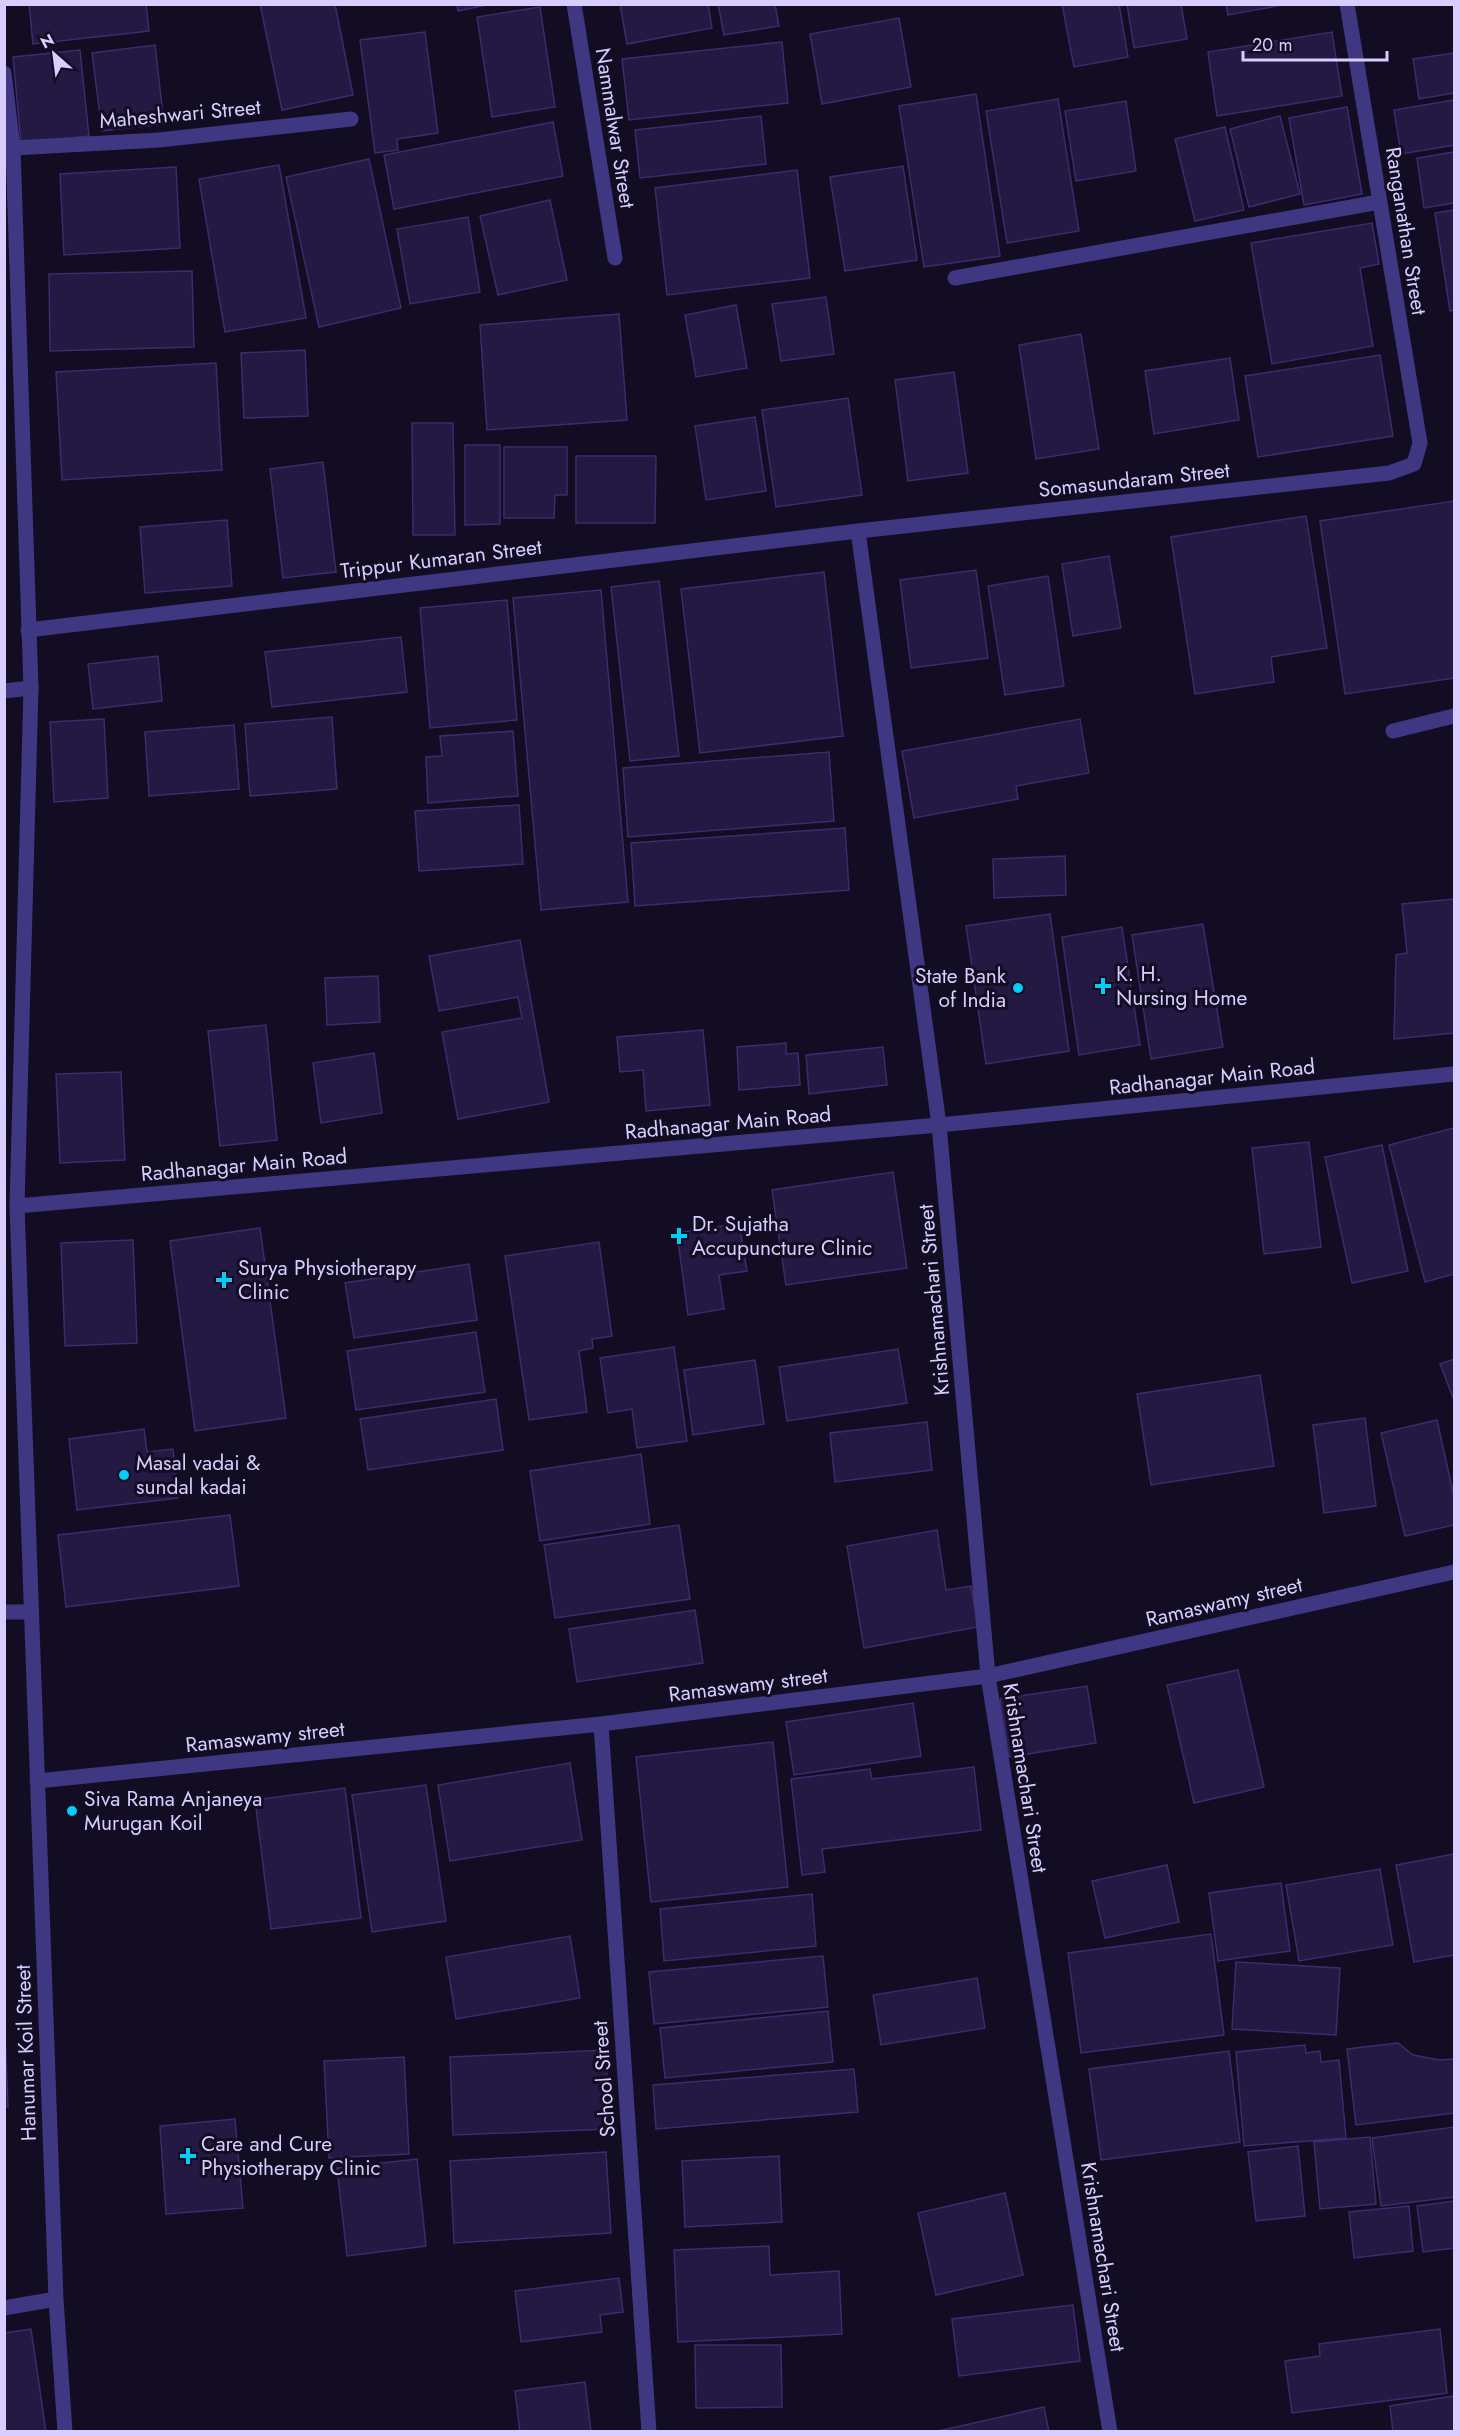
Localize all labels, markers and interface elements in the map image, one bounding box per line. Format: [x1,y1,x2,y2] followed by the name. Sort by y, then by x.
[24,24,84,84] north arrow
[1243,24,1387,62] scale bar
[36,28,58,54] text: N
[1252,32,1292,58] text: 20 m
[588,46,642,210] street label: Nammalwar Street
[98,92,262,136] street label: Maheshwari Street
[1378,145,1434,317] street label: Ranganathan Street
[1037,455,1231,505] street label: Somasundaram Street
[339,532,543,586] street label: Trippur Kumaran Street
[1116,959,1248,1013] place label: K. H. Nursing Home
[915,961,1007,1015] place label: State Bank of India
[1094,977,1112,995] marker: K. H. Nursing Home
[1011,981,1025,995] marker: State Bank of India
[1108,1051,1316,1103] street label: Radhanagar Main Road
[624,1099,832,1147] street label: Radhanagar Main Road
[140,1141,348,1189] street label: Radhanagar Main Road
[911,1203,957,1397] street label: Krishnamachari Street
[692,1209,872,1263] place label: Dr. Sujatha Accupuncture Clinic
[670,1227,688,1245] marker: Dr. Sujatha Accupuncture Clinic
[238,1253,417,1307] place label: Surya Physiotherapy Clinic
[215,1271,233,1289] marker: Surya Physiotherapy Clinic
[136,1448,260,1502] place label: Masal vadai & sundal kadai
[117,1468,131,1482] marker: Masal vadai & sundal kadai
[1143,1569,1305,1635] street label: Ramaswamy street
[667,1660,829,1710] street label: Ramaswamy street
[995,1681,1055,1875] street label: Krishnamachari Street
[184,1714,346,1760] street label: Ramaswamy street
[84,1784,262,1838] place label: Siva Rama Anjaneya Murugan Koil
[65,1804,79,1818] marker: Siva Rama Anjaneya Murugan Koil
[8,1964,44,2142] street label: Hanumar Koil Street
[585,2020,623,2138] street label: School Street
[201,2129,381,2183] place label: Care and Cure Physiotherapy Clinic
[179,2147,197,2165] marker: Care and Cure Physiotherapy Clinic
[1073,2160,1133,2354] street label: Krishnamachari Street

